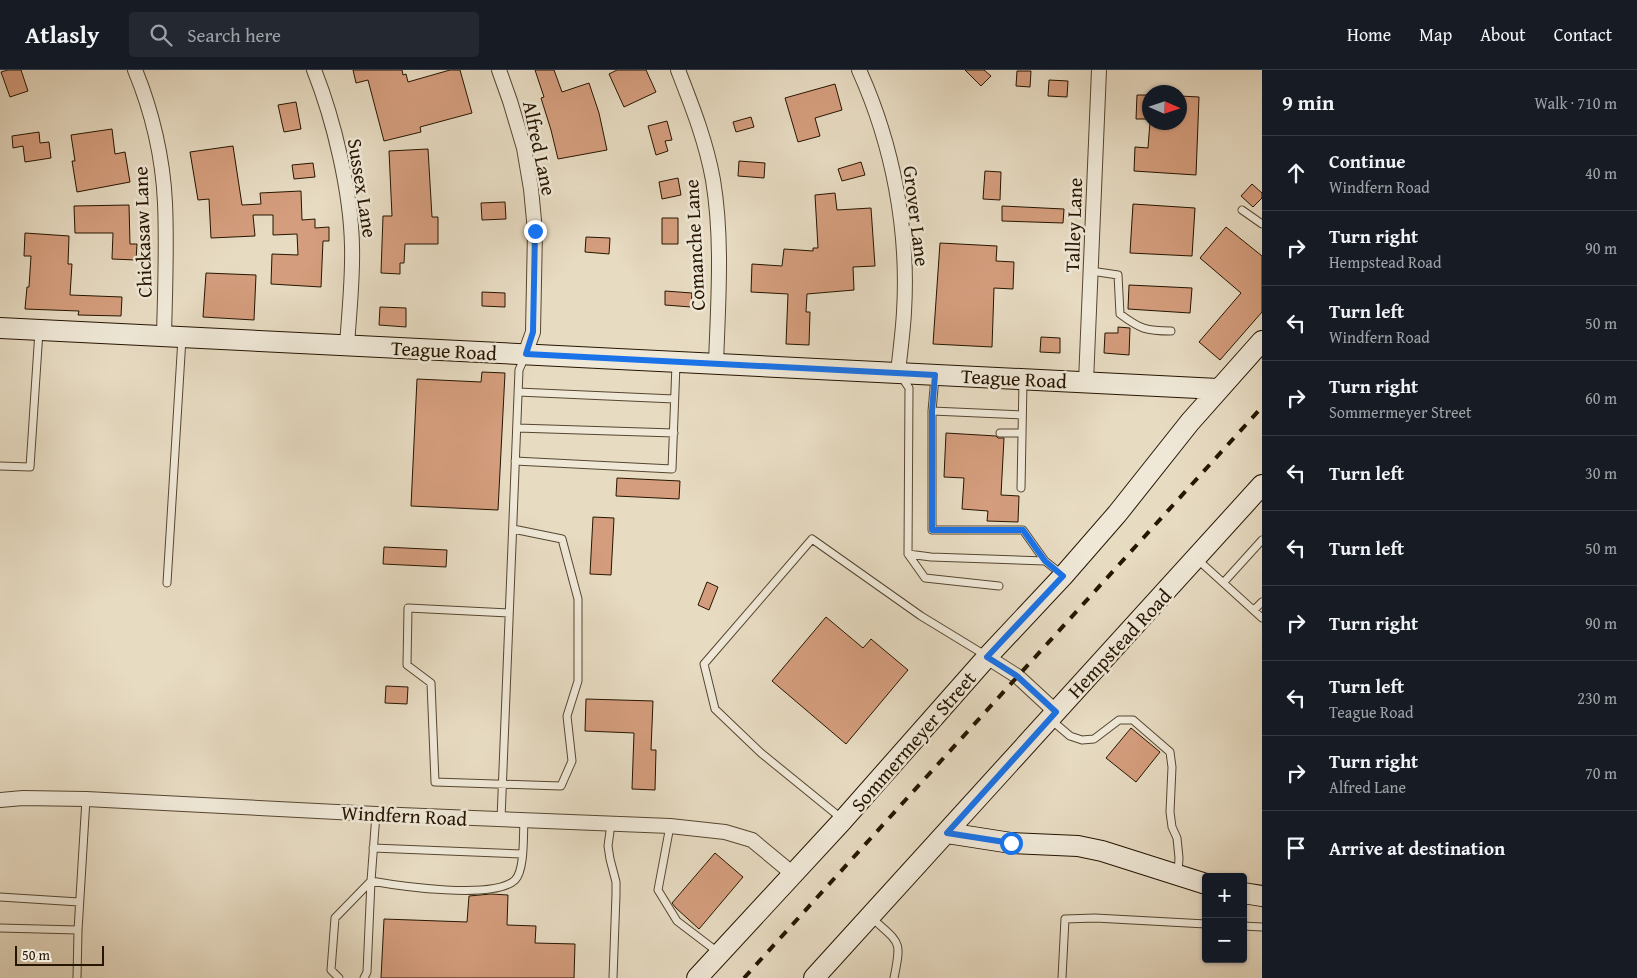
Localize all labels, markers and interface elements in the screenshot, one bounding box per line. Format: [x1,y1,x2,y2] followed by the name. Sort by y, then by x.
[129,12,479,57] search box
[25,17,99,52] text: Atlasly
[147,21,175,49] icon: search
[187,21,281,49] text: Search here
[1347,21,1391,48] text: Home
[1419,21,1452,48] text: Map
[1480,21,1526,48] text: About
[1554,21,1612,48] text: Contact
[1142,85,1187,130] north arrow
[1282,87,1334,118] text: 9 min
[1534,91,1617,115] text: Walk · 710 m
[516,98,564,198] street label: Alfred Lane
[341,136,385,240] street label: Sussex Lane
[1329,147,1406,175] text: Continue
[1282,159,1310,187] icon: ahead
[1585,161,1617,185] text: 40 m
[896,164,938,268] street label: Grover Lane
[125,166,159,298] street label: Chickasaw Lane
[1329,175,1430,199] text: Windfern Road
[1057,177,1089,273] street label: Talley Lane
[676,179,712,311] street label: Comanche Lane
[524,220,547,243] route end
[1329,222,1418,250] text: Turn right
[1282,234,1310,262] icon: right
[1585,236,1617,260] text: 90 m
[1329,250,1441,274] text: Hempstead Road
[1329,297,1404,325] text: Turn left
[1282,309,1310,337] icon: left
[1585,311,1617,335] text: 50 m
[1329,325,1430,349] text: Windfern Road
[390,333,498,367] street label: Teague Road
[960,361,1068,395] street label: Teague Road
[1329,372,1418,400] text: Turn right
[1282,384,1310,412] icon: right
[1585,386,1617,410] text: 60 m
[1329,400,1472,424] text: Sommermeyer Street
[1282,459,1310,487] icon: left
[1329,459,1404,487] text: Turn left
[1585,461,1617,485] text: 30 m
[1282,534,1310,562] icon: left
[1329,534,1404,562] text: Turn left
[1585,536,1617,560] text: 50 m
[1060,581,1178,704] street label: Hempstead Road
[1282,609,1310,637] icon: right
[1329,609,1418,637] text: Turn right
[1585,611,1617,635] text: 90 m
[844,664,982,818] street label: Sommermeyer Street
[1329,672,1404,700] text: Turn left
[1282,684,1310,712] icon: left
[1577,686,1617,710] text: 230 m
[1329,700,1414,724] text: Teague Road
[1329,747,1418,775] text: Turn right
[1282,759,1310,787] icon: right
[1585,761,1617,785] text: 70 m
[1329,775,1406,799] text: Alfred Lane
[340,797,468,833] street label: Windfern Road
[1000,832,1023,855] route start
[1282,834,1310,862] icon: arrive
[1329,834,1505,862] text: Arrive at destination
[1202,873,1247,963] map controls
[1202,873,1247,918] button: +
[1202,918,1247,963] button: −
[15,943,104,966] scale bar
[22,945,50,965] text: 50 m

